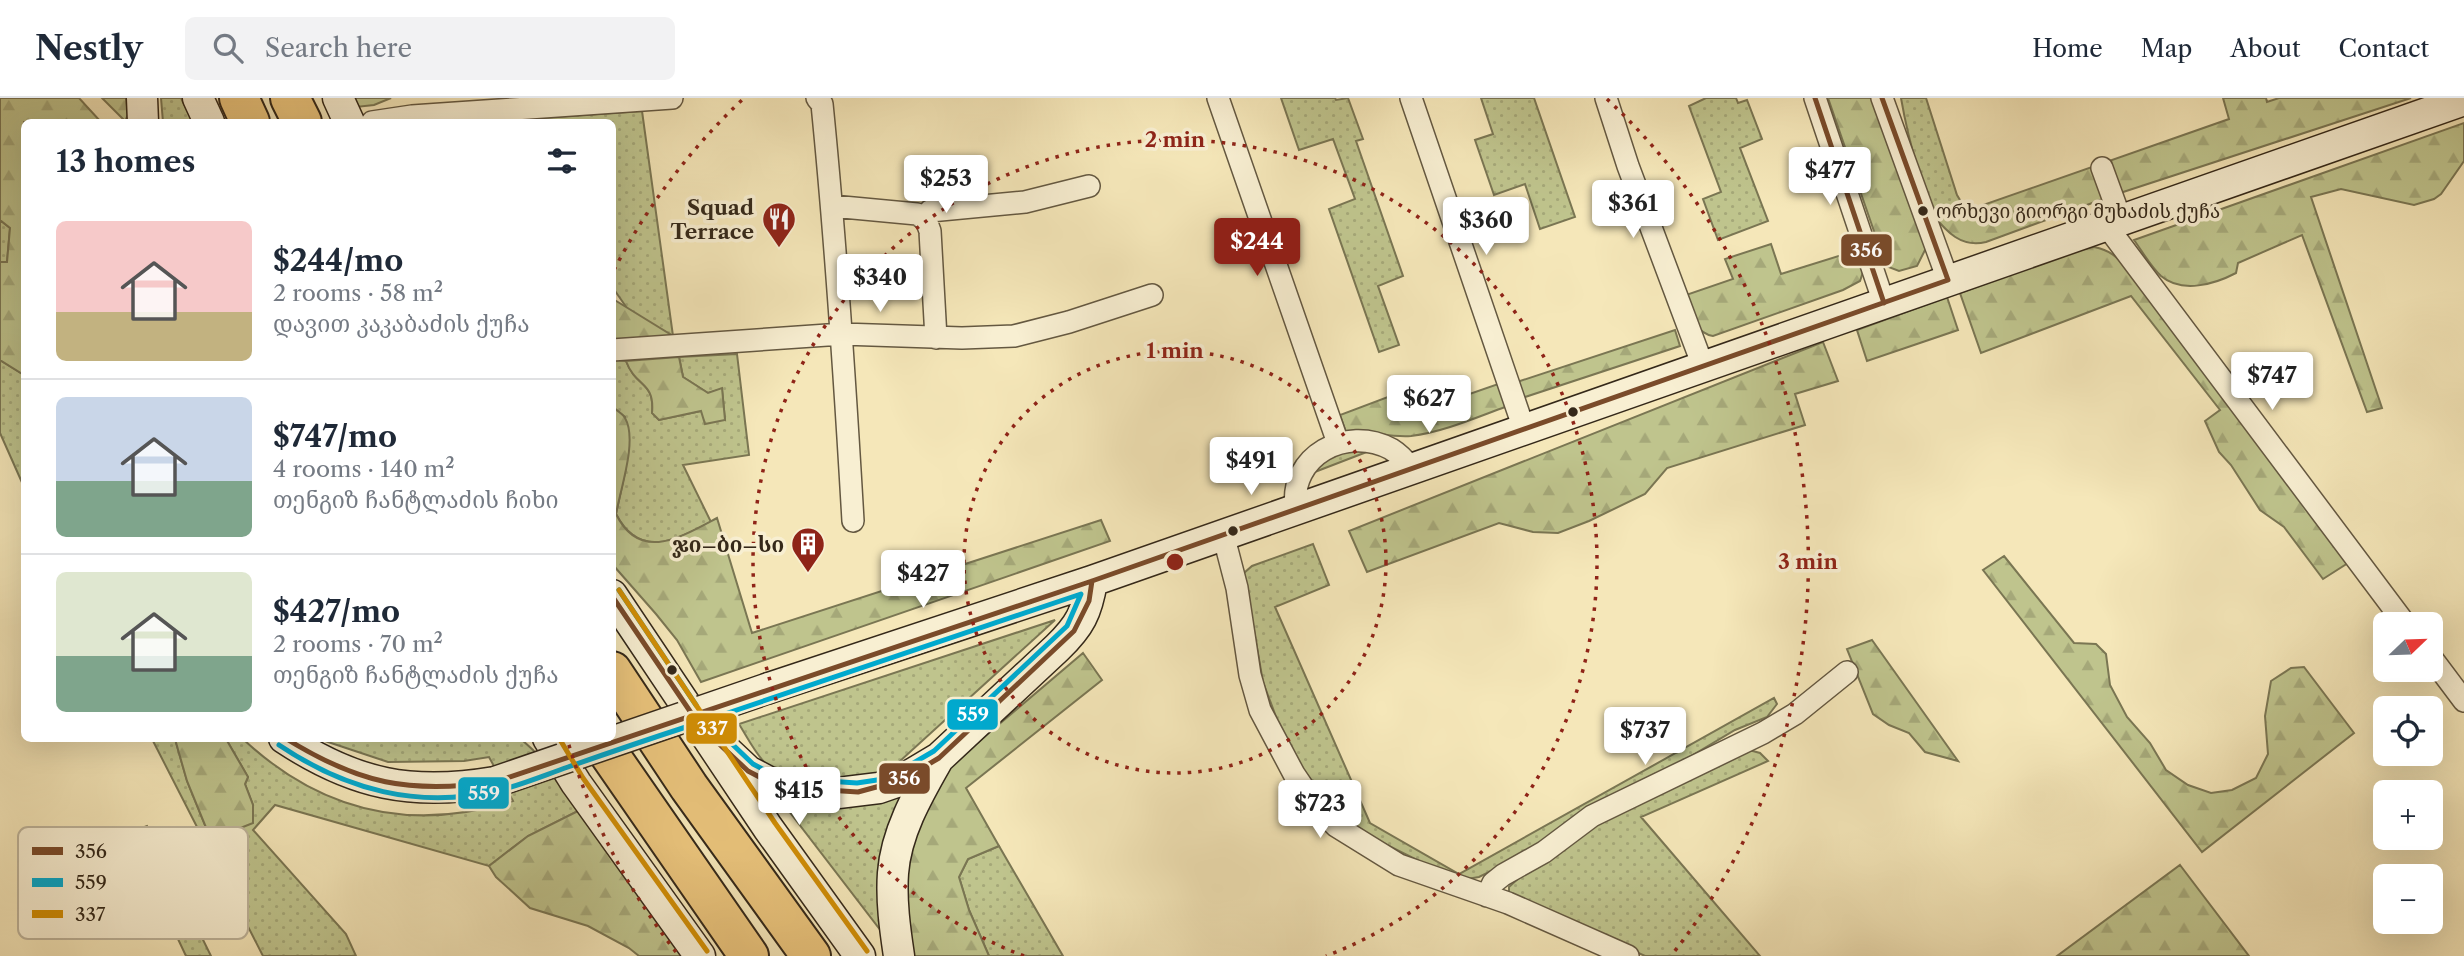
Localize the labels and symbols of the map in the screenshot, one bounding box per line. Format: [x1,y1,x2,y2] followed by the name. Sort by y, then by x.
[1145,127,1206,152] text: 2 min
[1789,148,1871,207] pin: $477
[905,156,987,215] pin: $253
[1592,180,1674,240] pin: $361
[670,195,754,244] place label: Squad Terrace
[1445,198,1527,257] pin: $360
[760,200,798,249] restaurant icon: Squad Terrace
[1936,200,2220,223] place label: ორხევი გიორგი მუხაძის ქუჩა
[1916,204,1930,218] marker: ორხევი გიორგი მუხაძის ქუჩა
[1216,218,1298,278] pin: $244
[1840,233,1893,267] line badge: 356
[1850,239,1882,262] text: 356
[839,254,921,314] pin: $340
[1146,338,1204,363] text: 1 min
[2231,352,2313,412] pin: $747
[1388,376,1470,435] pin: $627
[1566,405,1580,419] unlabelled marker
[1210,438,1292,497] pin: $491
[1226,524,1240,538] unlabelled marker
[789,525,827,574] building icon: ჯი–ბი–სი
[672,532,784,558] place label: ჯი–ბი–სი
[1778,549,1839,574] text: 3 min
[882,550,964,610] pin: $427
[1163,550,1187,574] centre of rings
[2373,612,2443,682] north arrow
[665,663,679,677] unlabelled marker
[946,698,999,731] line badge: 559
[957,703,989,726] text: 559
[1604,708,1686,767] pin: $737
[685,712,738,745] line badge: 337
[696,717,728,740] text: 337
[878,762,931,795] line badge: 356
[888,767,920,790] text: 356
[758,768,840,827] pin: $415
[457,776,510,810] line badge: 559
[1279,780,1361,840] pin: $723
[468,782,500,805] text: 559
[18,827,248,939] legend
[75,840,107,863] text: 356
[75,871,107,894] text: 559
[75,903,106,926] text: 337

